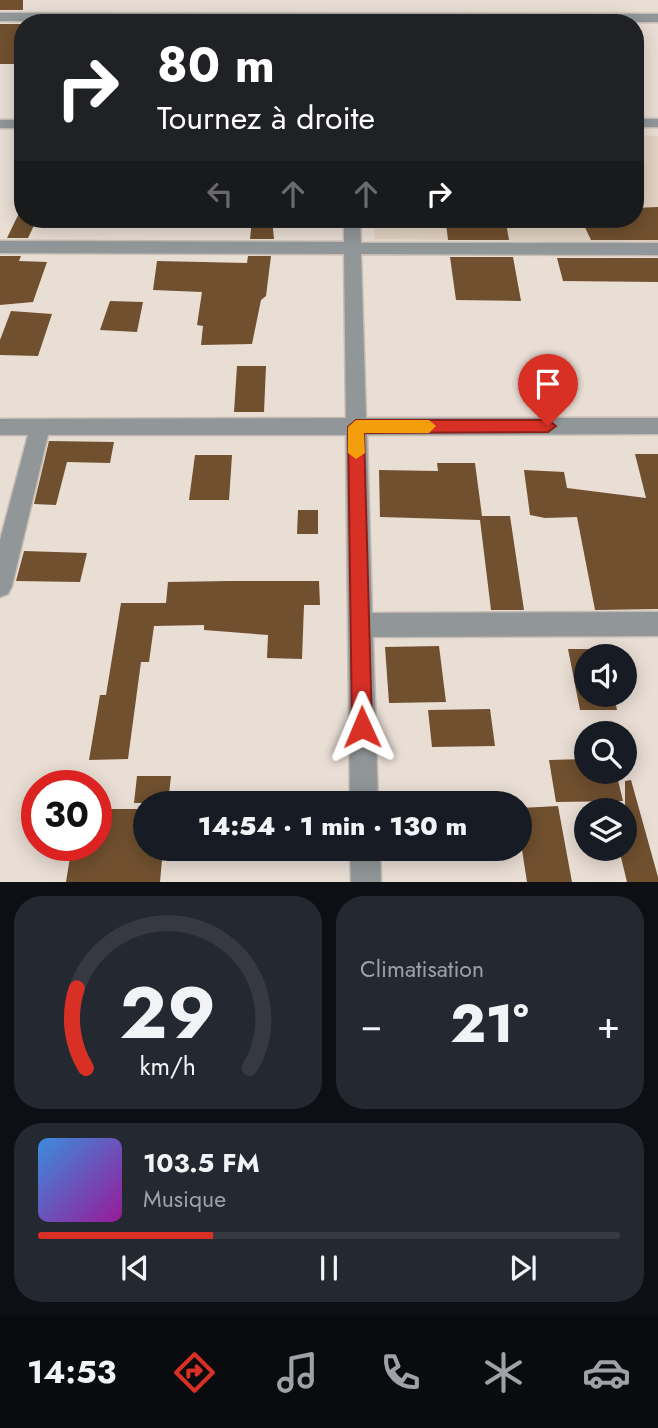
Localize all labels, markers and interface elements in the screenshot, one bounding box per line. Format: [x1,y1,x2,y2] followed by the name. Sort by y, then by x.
[157,30,275,100] text: 80 m
[42,42,133,133] icon: right
[157,95,375,141] text: Tournez à droite
[201,175,239,213] icon: left
[274,175,312,213] icon: ahead
[347,175,385,213] icon: ahead
[420,175,458,213] icon: right
[518,354,578,426] pin
[529,365,567,403] icon: arrive
[574,644,637,861] map controls
[574,644,637,707] button: sound
[325,690,399,764] position arrow
[574,721,637,784] button: search
[21,770,112,861] speed limit sign: 30
[574,798,637,861] button: layers
[198,807,467,845] text: 14:54 · 1 min · 130 m
[360,952,484,986] text: Climatisation
[120,961,216,1066] text: 29
[450,986,529,1062] text: 21°
[360,997,382,1052] text: −
[597,997,620,1052] text: +
[140,1048,196,1084] text: km/h
[143,1144,260,1182] text: 103.5 FM
[143,1182,226,1216] text: Musique
[116,1249,154,1287] icon: previous
[310,1249,348,1287] icon: pause
[504,1249,542,1287] icon: next
[170,1348,219,1397] icon: directions
[273,1348,322,1397] icon: music
[376,1348,425,1397] icon: phone
[479,1348,528,1397] icon: climate
[582,1348,631,1397] icon: car
[27,1349,116,1395] text: 14:53

